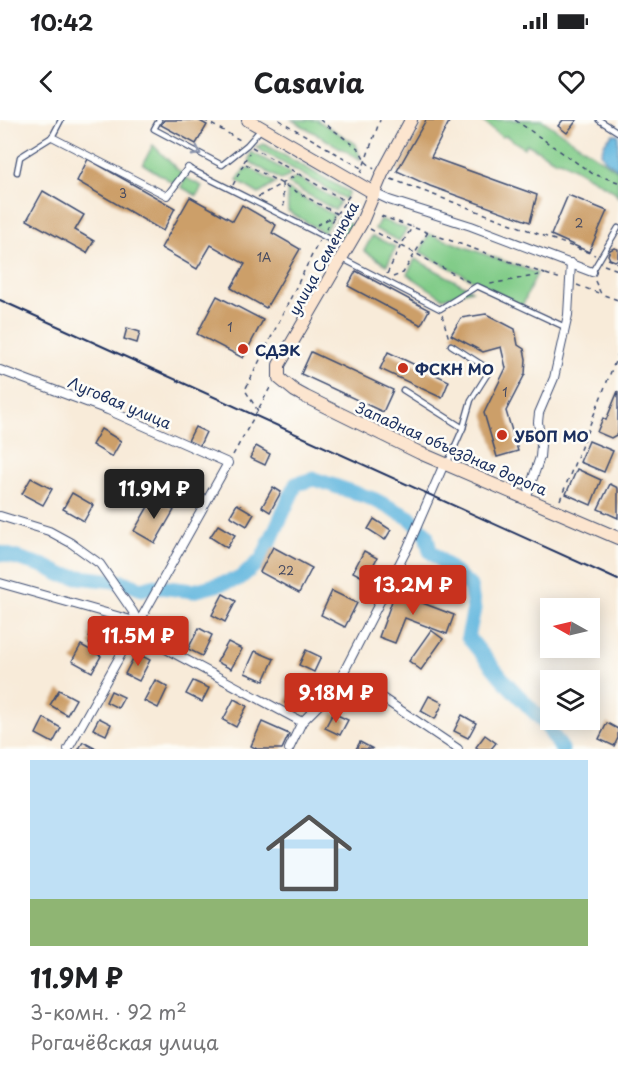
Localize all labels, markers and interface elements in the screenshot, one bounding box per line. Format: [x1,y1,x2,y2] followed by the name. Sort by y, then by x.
[30,5,93,38] text: 10:42
[254,61,364,102] text: Casavia
[30,65,63,98] icon: back
[555,65,588,98] icon: heart
[191,145,201,156] one-way arrow
[119,184,127,202] house number: 3
[282,196,364,319] street label: улица Семенюка
[575,214,583,232] house number: 2
[257,248,271,266] house number: 1А
[227,318,233,336] house number: 1
[255,338,300,361] place label: СДЭК
[236,342,250,356] marker: СДЭК
[415,357,494,380] place label: ФСКН МО
[396,361,410,375] marker: ФСКН МО
[65,370,176,434] street label: Луговая улица
[502,383,508,401] house number: 1
[353,395,552,501] street label: Западная объездная дорога
[514,424,589,447] place label: УБОП МО
[495,428,509,442] marker: УБОП МО
[99,469,209,520] pin: 11.9M ₽
[118,473,190,503] text: 11.9M ₽
[278,561,294,579] house number: 22
[358,565,468,616] pin: 13.2M ₽
[373,569,453,599] text: 13.2M ₽
[540,598,600,658] north arrow
[540,598,600,730] map controls
[83,616,193,667] pin: 11.5M ₽
[102,620,174,650] text: 11.5M ₽
[540,670,600,730] button: layers
[281,673,391,724] pin: 9.18M ₽
[299,677,373,707] text: 9.18M ₽
[255,799,363,907] icon: home
[30,958,123,997] text: 11.9M ₽
[30,997,187,1027] text: 3-комн. · 92 m²
[30,1027,219,1057] text: Рогачёвская улица

